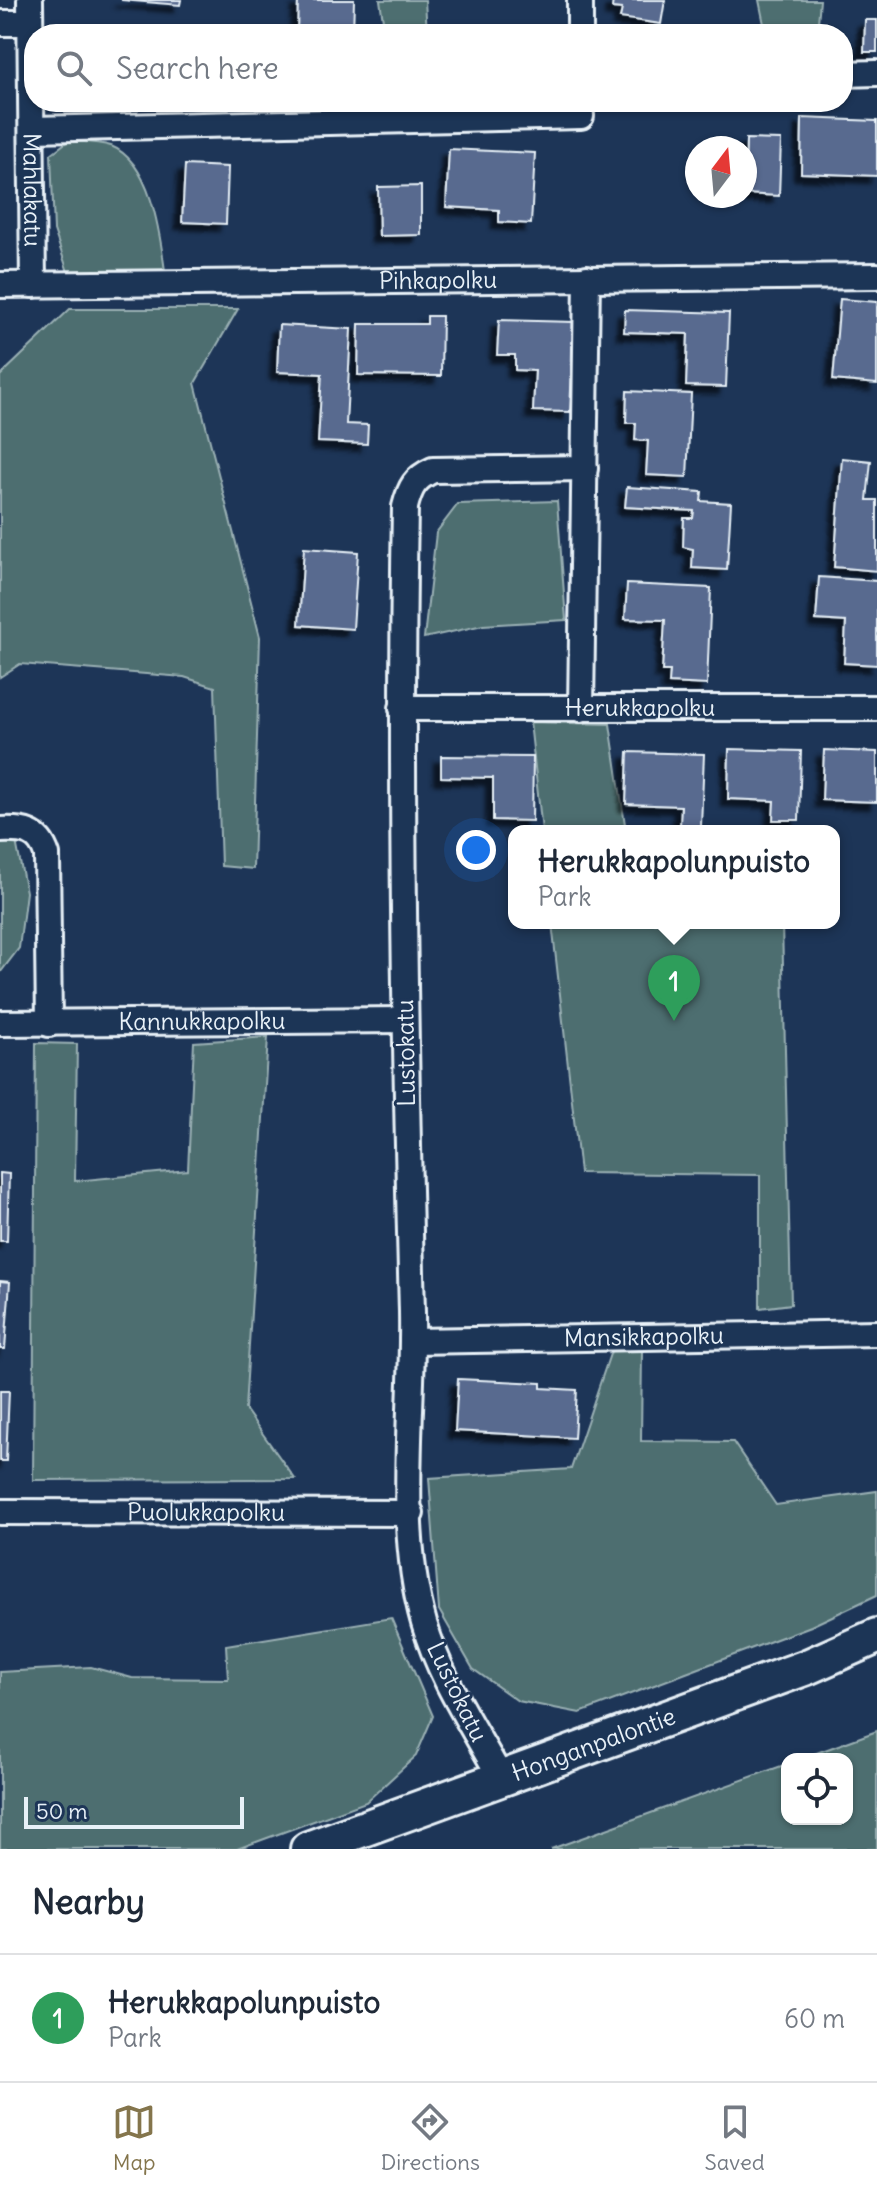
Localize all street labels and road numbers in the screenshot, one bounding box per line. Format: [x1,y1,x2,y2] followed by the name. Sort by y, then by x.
[17,133,49,247] street label: Mahlakatu
[379,264,497,295] street label: Pihkapolku
[565,692,715,722] street label: Herukkapolku
[389,999,421,1107] street label: Lustokatu
[118,1005,286,1036] street label: Kannukkapolku
[564,1320,724,1352] street label: Mansikkapolku
[127,1496,285,1527] street label: Puolukkapolku
[421,1637,495,1746] street label: Lustokatu
[507,1700,679,1787] street label: Honganpalontie

